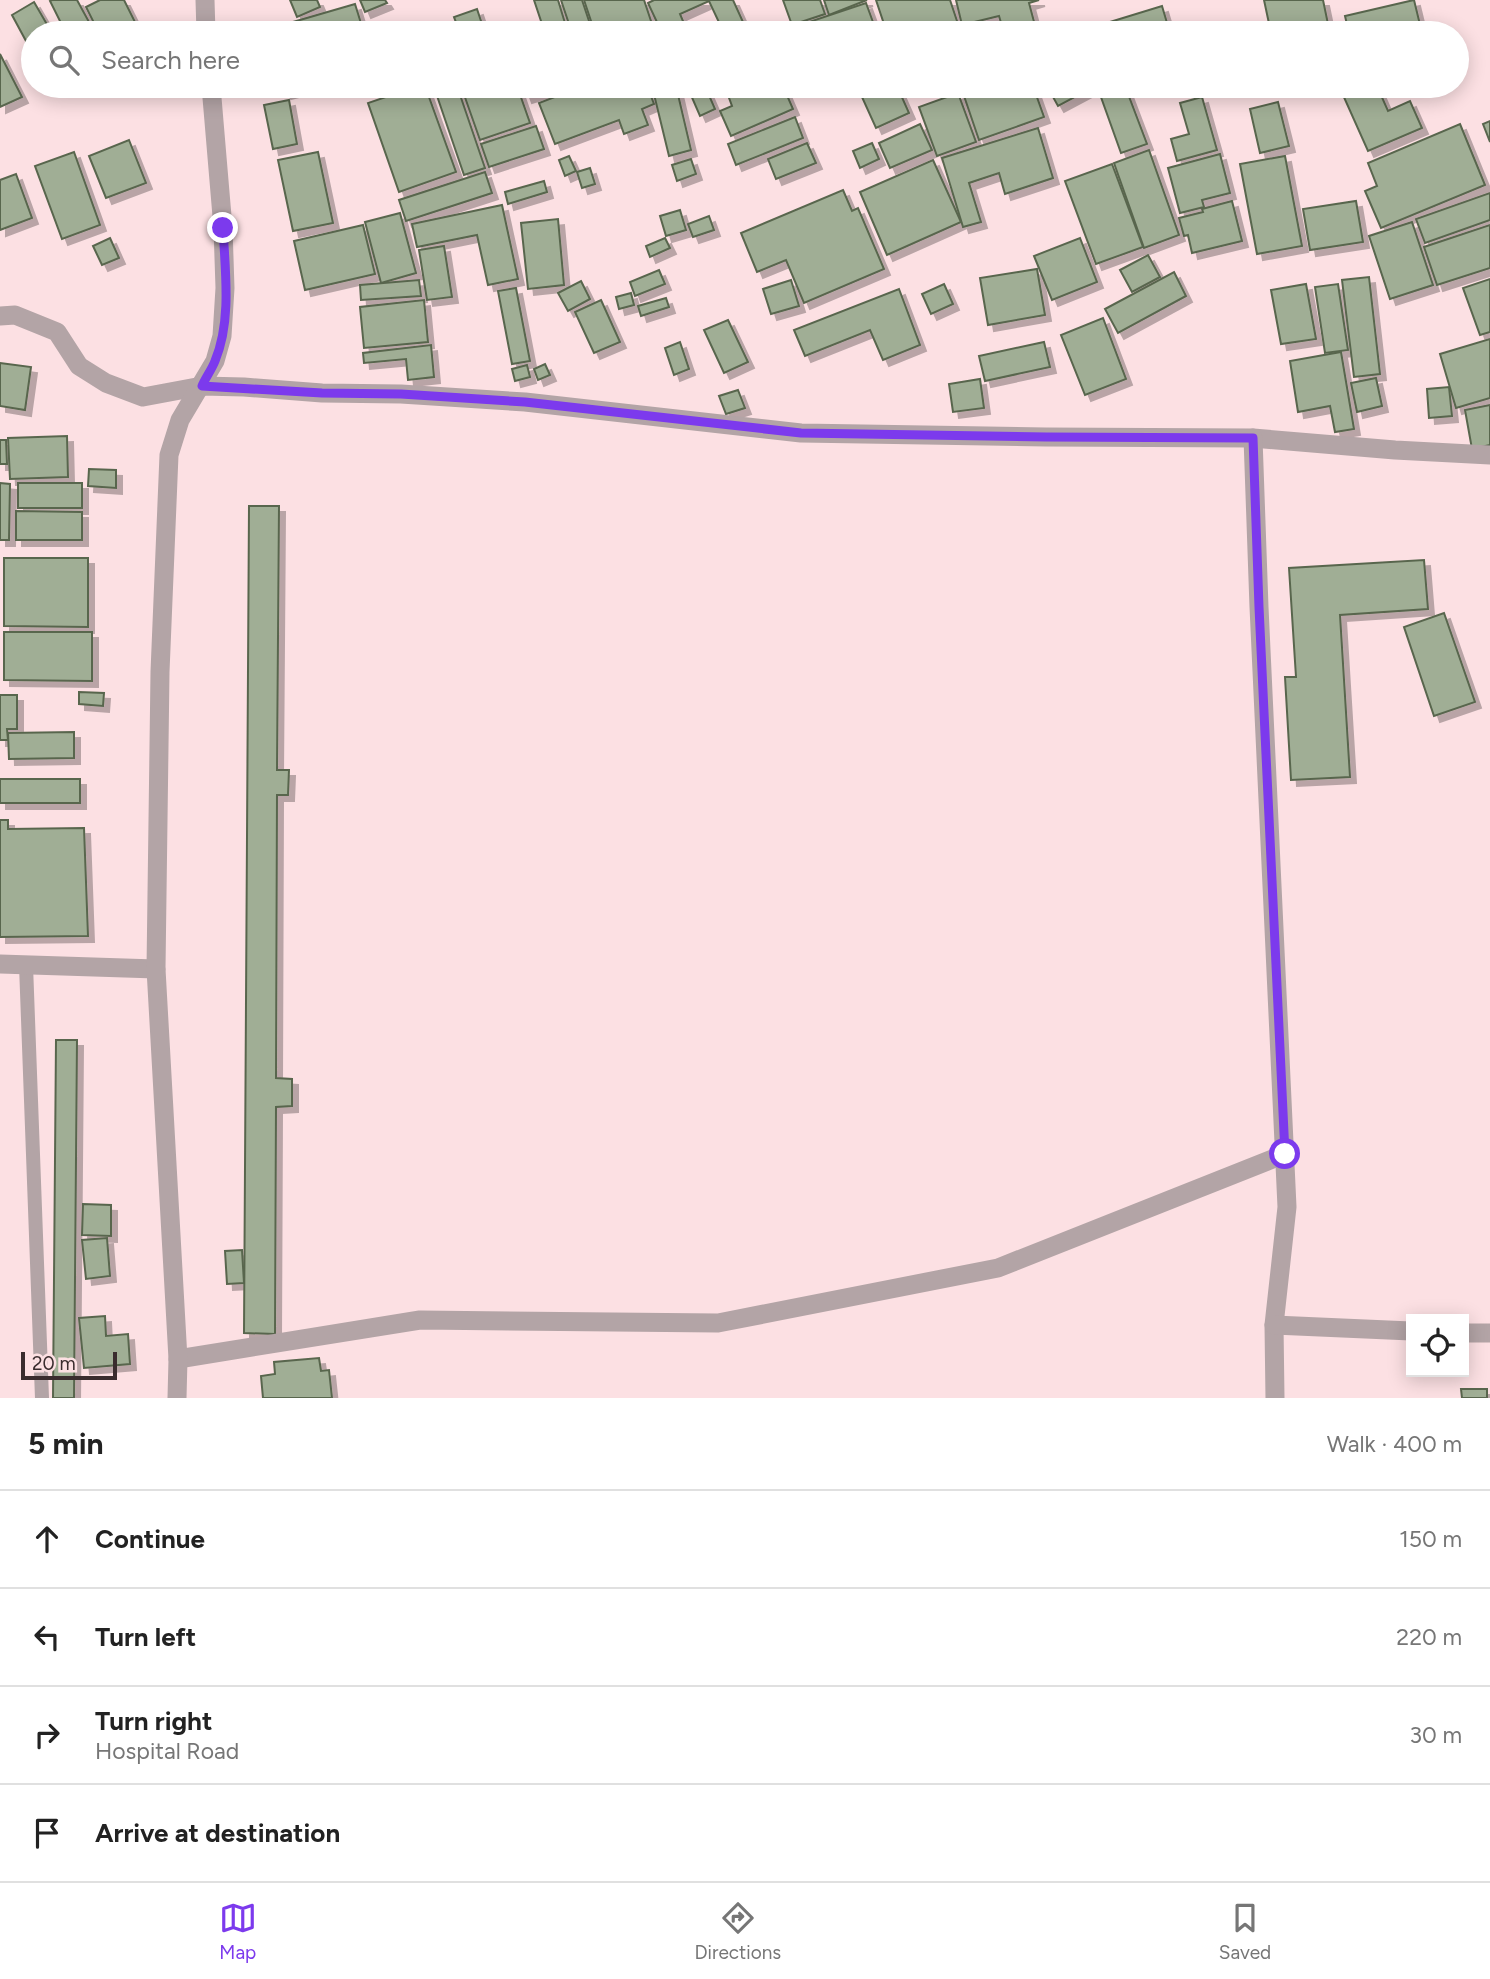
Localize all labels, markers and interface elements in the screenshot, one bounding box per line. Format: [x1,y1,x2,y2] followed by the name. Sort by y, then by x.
[21,21,1469,98] search box
[45,41,83,79] icon: search
[101,44,240,76] text: Search here
[207,212,238,243] route end
[1269,1138,1300,1169] route start
[1406,1314,1469,1377] map controls
[1406,1314,1469,1377] button: locate
[21,1349,117,1381] scale bar
[32,1352,76,1375] text: 20 m
[28,1425,104,1462] text: 5 min
[1327,1430,1462,1458] text: Walk · 400 m
[28,1520,66,1558] icon: ahead
[95,1523,205,1555] text: Continue
[1399,1525,1462,1553] text: 150 m
[28,1618,66,1656] icon: left
[95,1621,196,1653] text: Turn left
[1396,1623,1462,1651] text: 220 m
[95,1705,212,1737] text: Turn right
[28,1716,66,1754] icon: right
[1409,1721,1462,1749] text: 30 m
[95,1737,239,1765] text: Hospital Road
[28,1814,66,1852] icon: arrive
[95,1817,340,1849] text: Arrive at destination
[219,1899,257,1964] tab: Map
[694,1899,781,1964] tab: Directions
[1219,1899,1271,1964] tab: Saved

